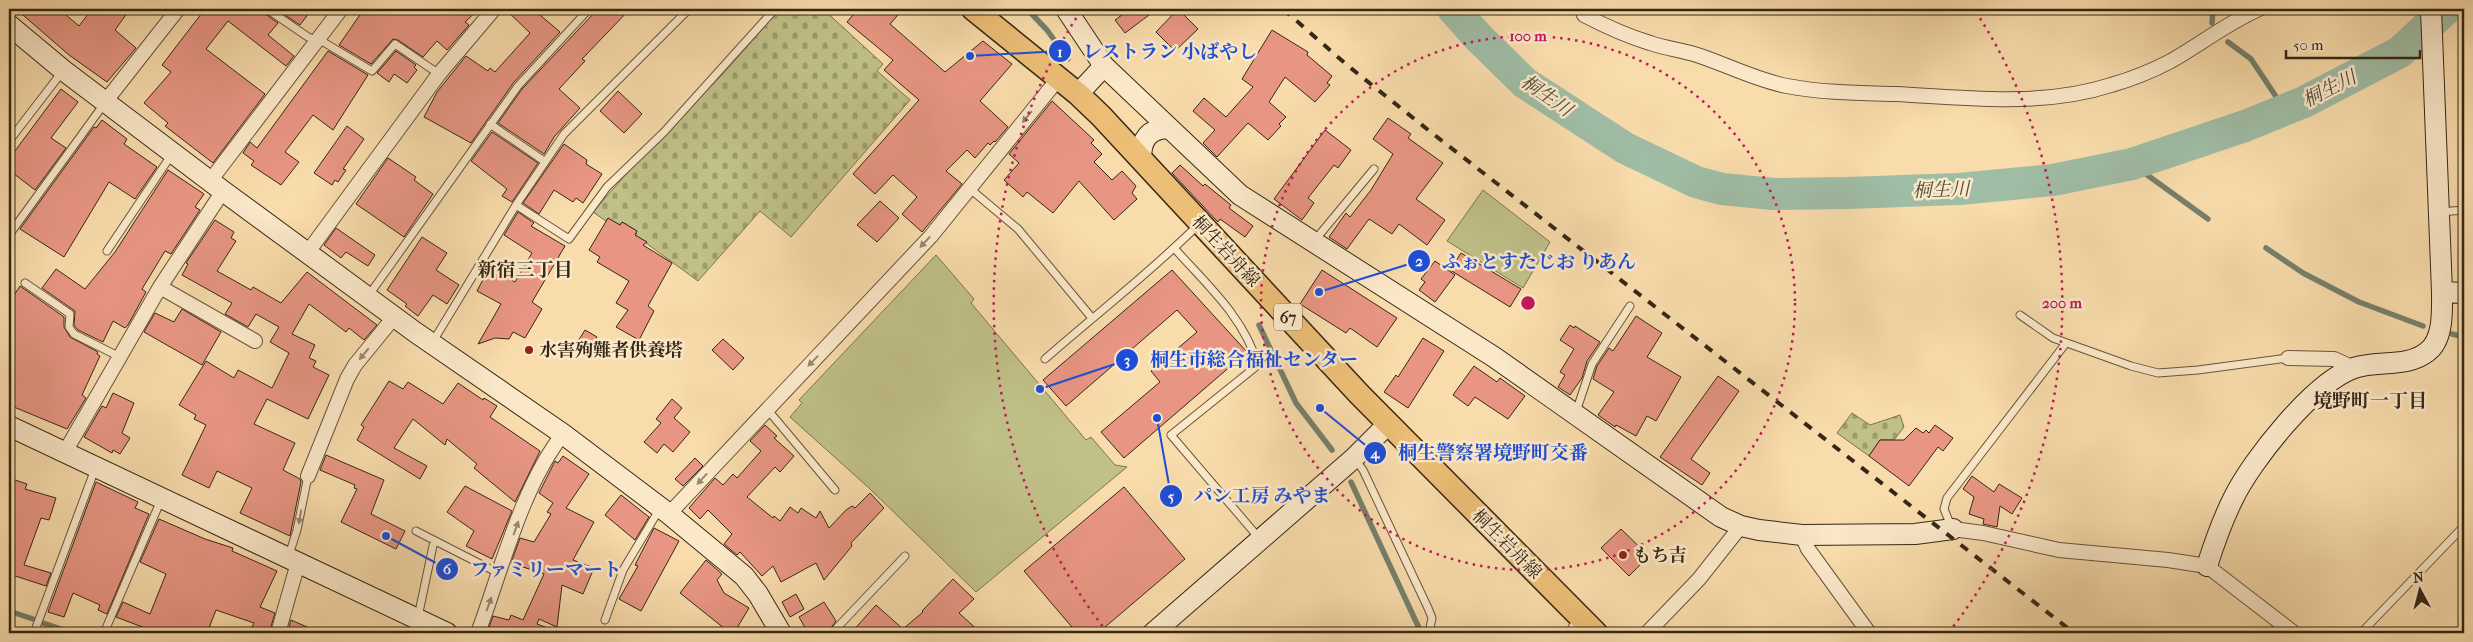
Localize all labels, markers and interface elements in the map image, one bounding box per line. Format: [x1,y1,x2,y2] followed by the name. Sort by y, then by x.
[1509,27,1547,45] text: 100 m
[2286,28,2419,60] scale bar
[1047,34,1267,68] callout: レストラン 小ばやし
[2293,36,2324,54] text: 50 m
[1083,41,1257,63] text: レストラン 小ばやし
[1057,43,1063,61] text: 1
[2299,65,2362,112] water label: 桐生川
[1517,70,1578,122] water label: 桐生川
[1022,110,1033,123] one-way arrow
[1912,178,1972,202] water label: 桐生川
[1187,211,1264,291] street label: 桐生岩舟線
[919,236,930,249] one-way arrow
[1407,244,1646,278] callout: ふぉとすたじお りあん
[1442,251,1636,273] text: ふぉとすたじお りあん
[1415,252,1423,270] text: 2
[477,259,573,281] district label: 新宿三丁目
[1519,294,1537,312] centre of rings
[2042,294,2082,312] text: 200 m
[1274,304,1302,330] road number: 67
[539,340,683,361] place label: 水害殉難者供養塔
[1114,343,1368,377] callout: 桐生市総合福祉センター
[523,344,535,356] marker: 水害殉難者供養塔
[359,347,370,360] one-way arrow
[1150,349,1358,371] text: 桐生市総合福祉センター
[1124,351,1130,369] text: 3
[807,354,819,366] one-way arrow
[2313,390,2427,412] district label: 境野町一丁目
[1363,436,1598,470] callout: 桐生警察署境野町交番
[1398,442,1588,464] text: 桐生警察署境野町交番
[1370,444,1381,462] text: 4
[696,472,707,485] one-way arrow
[1158,479,1340,513] callout: パン工房 みやま
[1193,485,1331,507] text: パン工房 みやま
[1168,487,1175,505] text: 5
[1467,505,1546,584] street label: 桐生岩舟線
[295,510,303,526] one-way arrow
[512,520,520,535] one-way arrow
[1633,545,1687,566] place label: もち吉
[1617,549,1629,561] marker: もち吉
[435,552,632,586] callout: ファミリーマート
[470,559,622,581] text: ファミリーマート
[443,560,452,578] text: 6
[2396,564,2446,614] north arrow
[2412,568,2425,587] text: N
[485,596,493,611] one-way arrow

